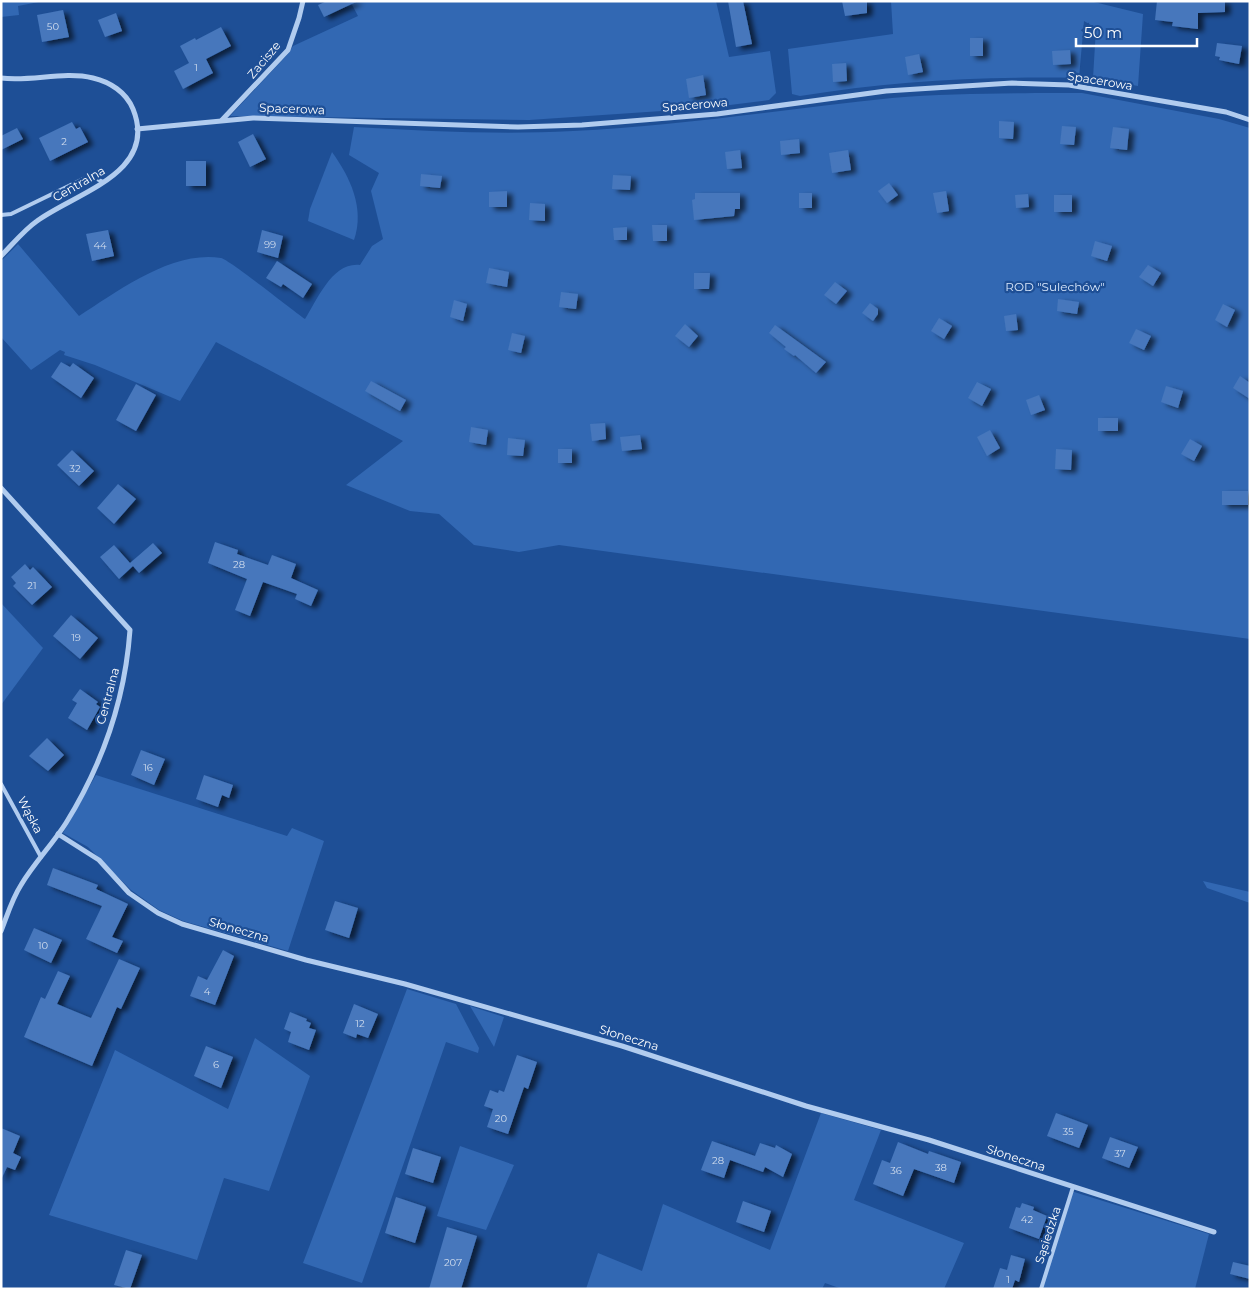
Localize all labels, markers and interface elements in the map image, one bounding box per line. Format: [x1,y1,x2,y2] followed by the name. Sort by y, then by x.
[1076,15,1197,47] scale bar
[47,20,60,33] house number: 50
[1084,23,1122,42] text: 50 m
[244,38,283,81] street label: Zacisze
[194,61,198,74] house number: 1
[1066,68,1134,93] street label: Spacerowa
[661,94,728,115] street label: Spacerowa
[259,100,325,117] street label: Spacerowa
[61,135,67,148] house number: 2
[50,162,108,205] street label: Centralna
[264,238,276,251] house number: 99
[93,239,107,252] house number: 44
[1005,279,1105,294] park label: ROD "Sulechów"
[69,462,81,475] house number: 32
[233,558,245,571] house number: 28
[27,579,37,592] house number: 21
[71,631,81,644] house number: 19
[93,666,122,726] street label: Centralna
[143,761,153,774] house number: 16
[14,794,46,836] street label: Wąska
[207,914,271,945] street label: Słoneczna
[38,939,48,952] house number: 10
[204,985,211,998] house number: 4
[355,1017,365,1030] house number: 12
[597,1021,661,1054] street label: Słoneczna
[213,1058,219,1071] house number: 6
[495,1112,508,1125] house number: 20
[1062,1125,1074,1138] house number: 35
[985,1141,1048,1174] street label: Słoneczna
[1114,1147,1126,1160] house number: 37
[712,1154,724,1167] house number: 28
[935,1161,947,1174] house number: 38
[890,1164,902,1177] house number: 36
[1031,1204,1064,1265] street label: Sąsiedzka
[1021,1213,1033,1226] house number: 42
[444,1256,462,1269] house number: 207
[1006,1273,1010,1286] house number: 1

